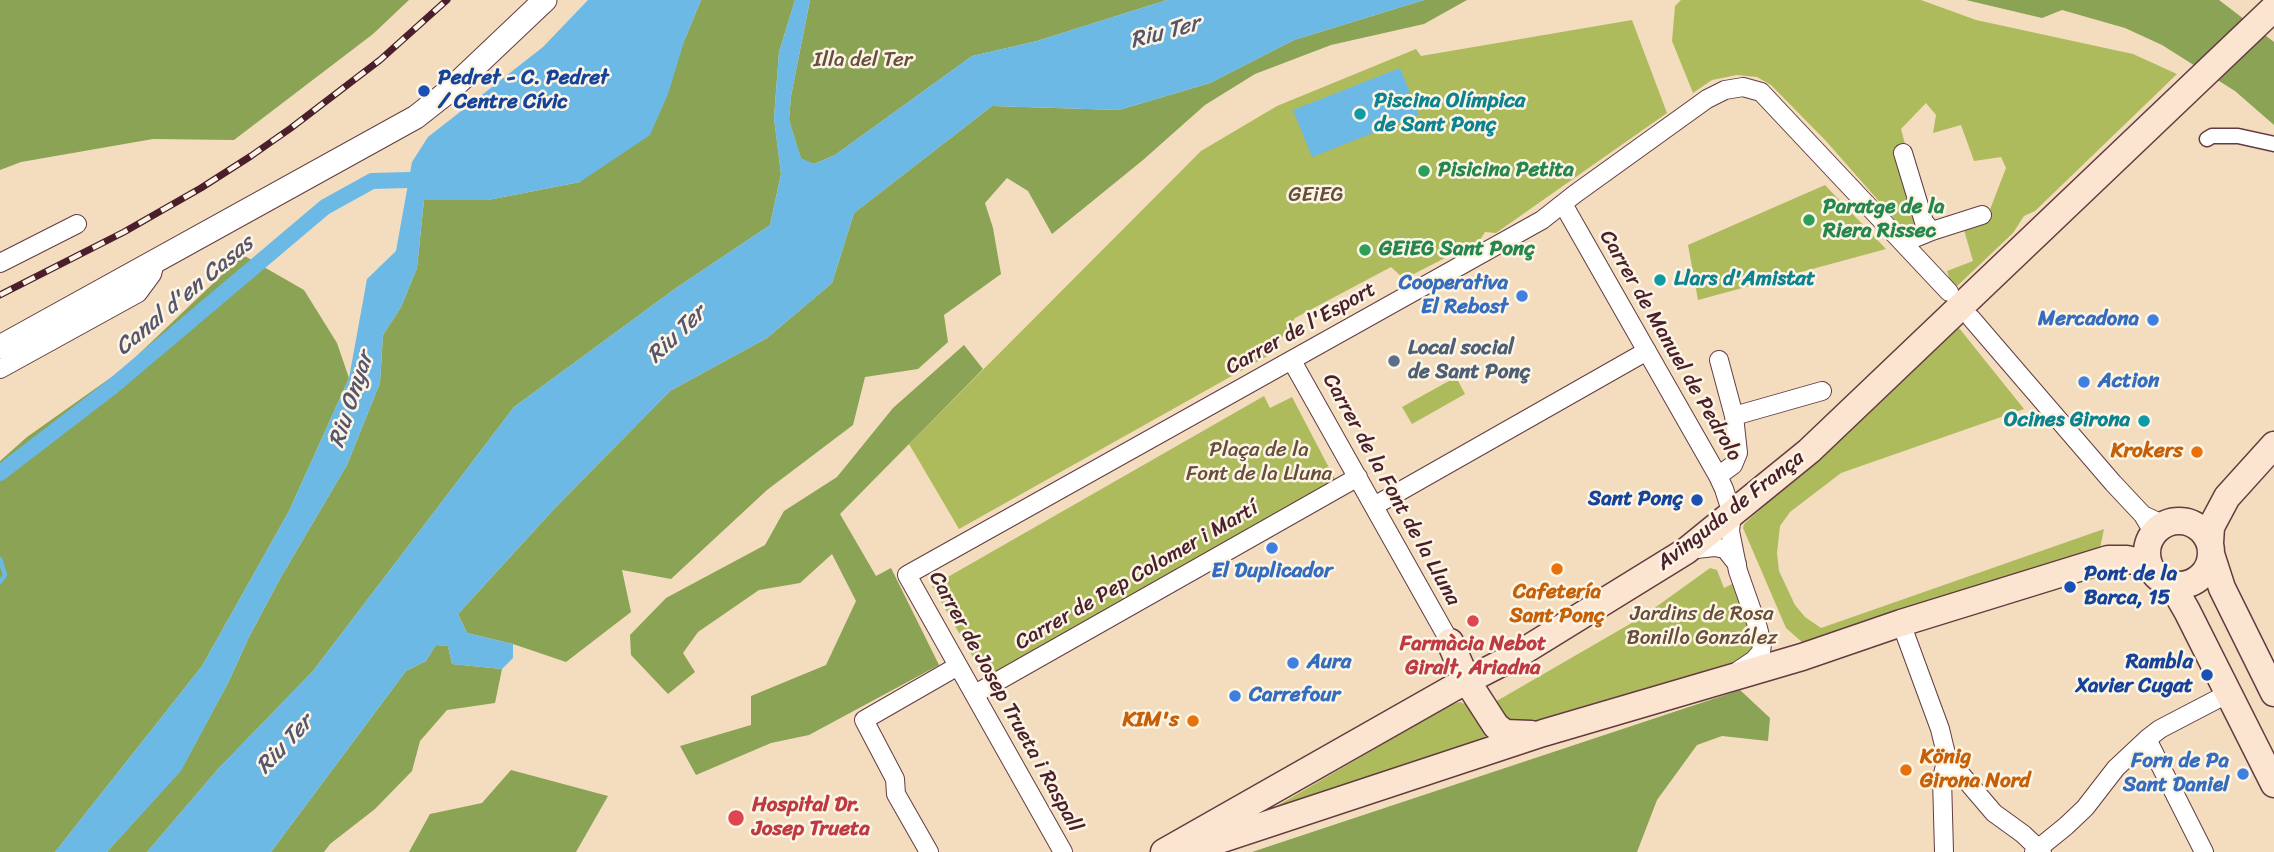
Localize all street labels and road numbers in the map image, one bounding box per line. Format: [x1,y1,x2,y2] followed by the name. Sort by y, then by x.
[1593,226,1747,466] street label: Carrer de Manuel de Pedrolo
[1222,277,1380,381] street label: Carrer de l'Esport
[1317,370,1465,610] street label: Carrer de la Font de la Lluna
[1652,446,1810,576] street label: Avinguda de França
[1011,496,1263,656] street label: Carrer de Pep Colomer i Martí
[923,567,1087,837] street label: Carrer de Josep Trueta i Raspall

